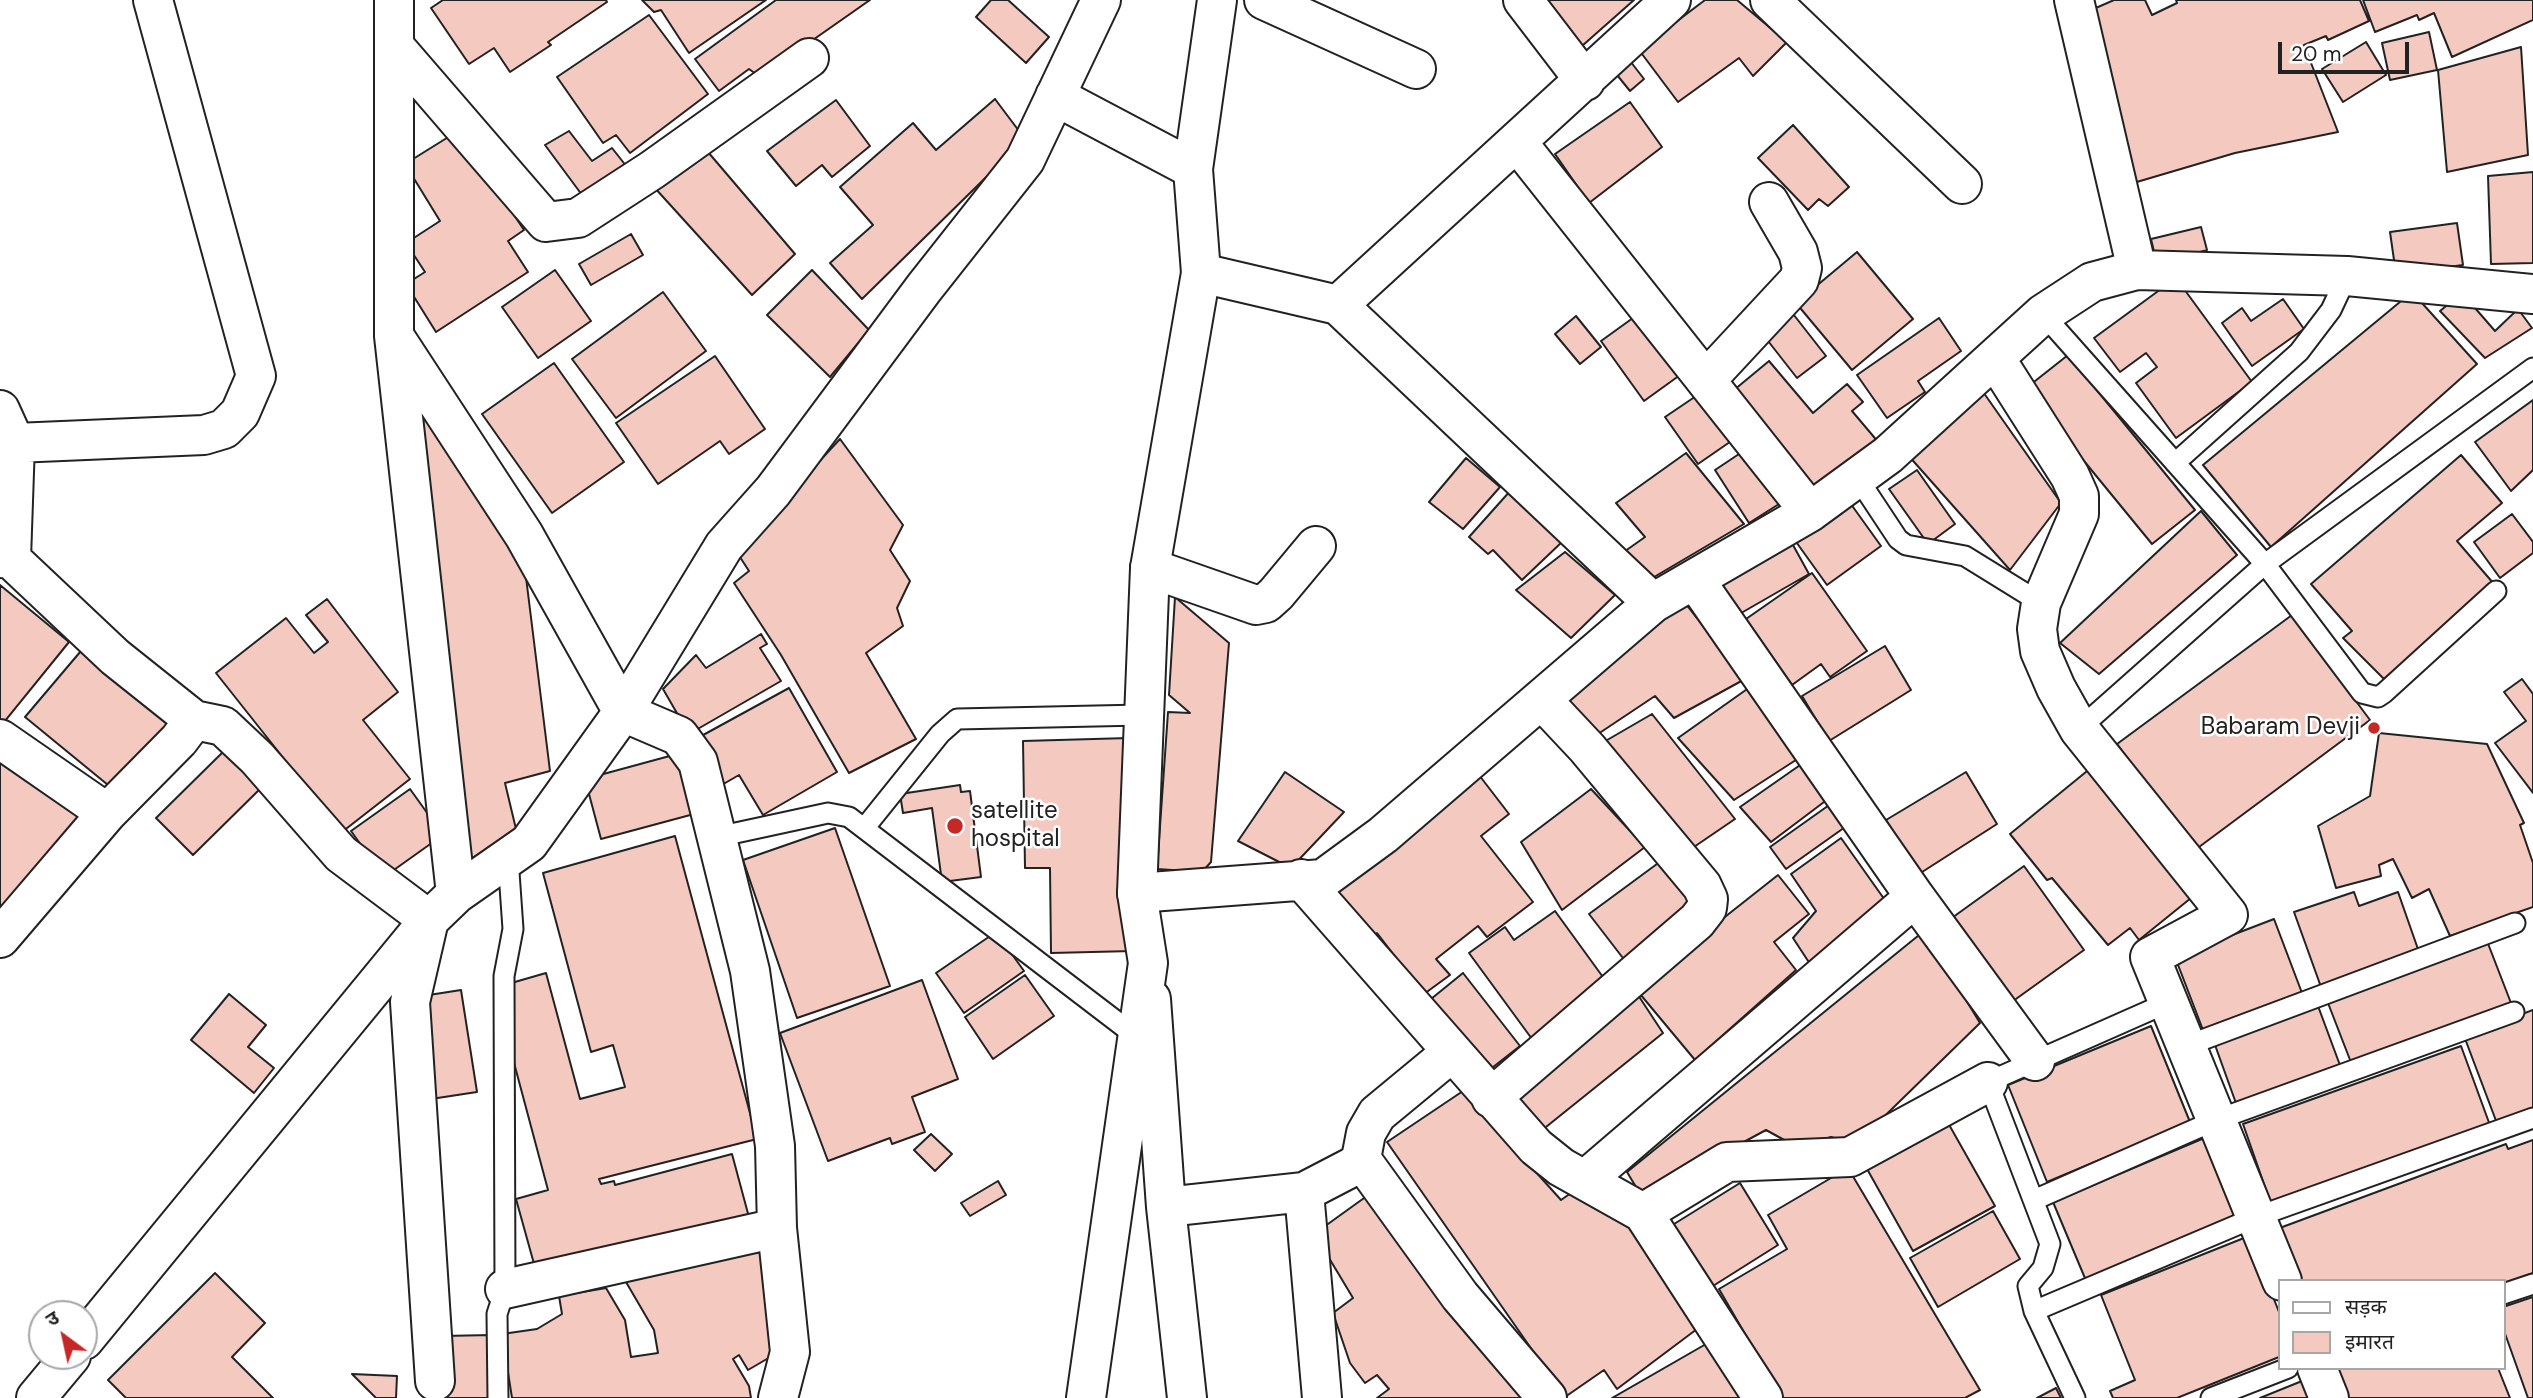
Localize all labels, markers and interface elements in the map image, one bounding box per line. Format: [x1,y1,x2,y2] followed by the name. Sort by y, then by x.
[2281,28,2412,72] scale bar
[2291,40,2342,68] text: 20 m
[2201,714,2360,742] place label: Babaram Devji
[2366,720,2382,736] marker: Babaram Devji
[971,798,1060,854] place label: satellite hospital
[945,816,965,836] marker: satellite hospital
[2278,1279,2505,1370] legend
[2345,1293,2387,1321] text: सड़क
[28,1300,98,1370] north arrow
[41,1305,64,1332] text: उ
[2345,1328,2394,1356] text: इमारत

